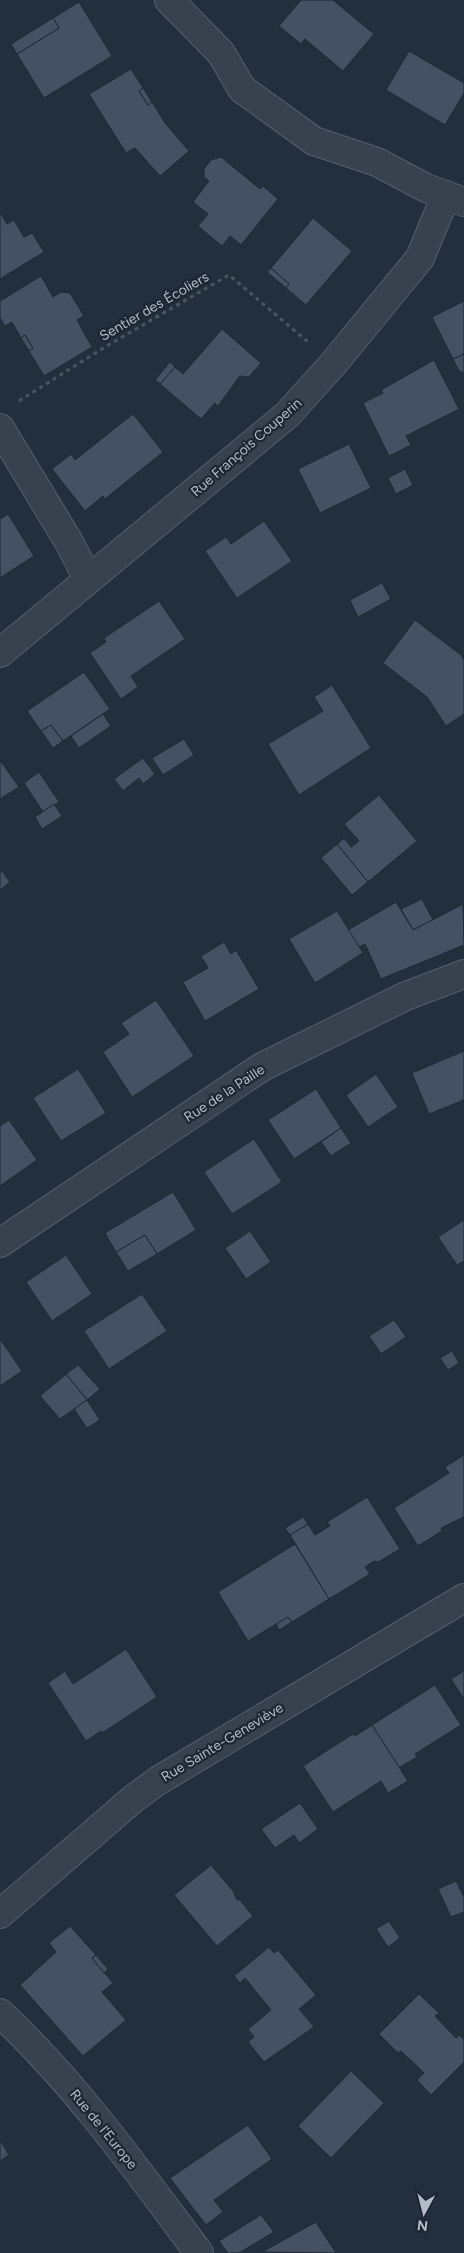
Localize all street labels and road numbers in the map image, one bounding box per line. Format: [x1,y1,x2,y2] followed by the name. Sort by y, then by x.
[97,268,212,345] street label: Sentier des Écoliers
[187,394,305,500] street label: Rue François Couperin
[181,1061,268,1126] street label: Rue de la Paille
[158,1699,287,1786] street label: Rue Sainte-Geneviève
[66,2086,141,2173] street label: Rue de l'Europe

